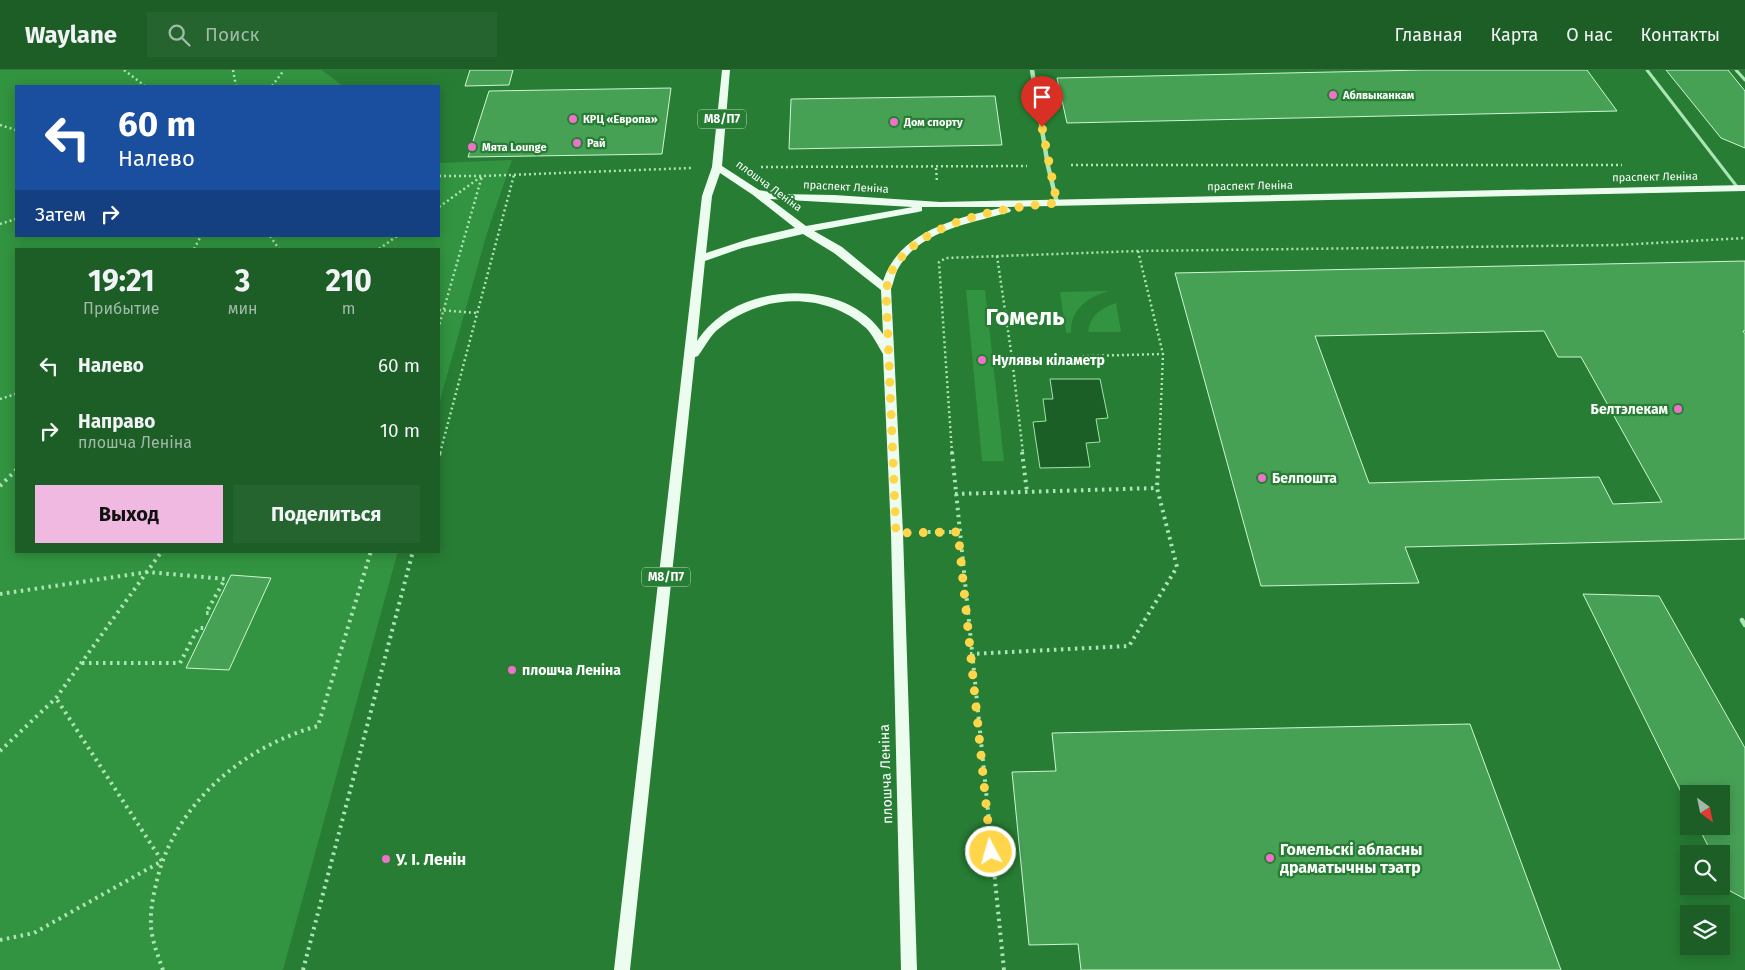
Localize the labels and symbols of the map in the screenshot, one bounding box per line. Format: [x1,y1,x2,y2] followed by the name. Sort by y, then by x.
[1021,76,1063,127] pin
[1327,89,1339,101] marker: Аблвыканкам
[1342,89,1415,102] place label: Аблвыканкам
[698,110,746,129] road number: М8/П7
[567,113,579,125] marker: КРЦ «Европа»
[583,113,658,126] place label: КРЦ «Европа»
[888,116,900,128] marker: Дом спорту
[903,116,963,129] place label: Дом спорту
[571,137,583,149] marker: Рай
[587,137,606,150] place label: Рай
[466,141,478,153] marker: Мята Lounge
[482,141,546,154] place label: Мята Lounge
[733,158,805,214] street label: плошча Леніна
[1612,170,1698,184] street label: праспект Леніна
[803,178,889,196] street label: праспект Леніна
[1207,179,1293,193] street label: праспект Леніна
[985,303,1065,331] district label: Гомель
[992,352,1105,369] place label: Нулявы кіламетр
[976,354,988,366] marker: Нулявы кіламетр
[1591,401,1668,418] place label: Белтэлекам
[1672,403,1684,415] marker: Белтэлекам
[1272,470,1337,487] place label: Белпошта
[1256,472,1268,484] marker: Белпошта
[642,568,690,586] road number: М8/П7
[522,662,621,679] place label: плошча Леніна
[506,664,518,676] marker: плошча Леніна
[876,724,896,824] street label: плошча Леніна
[1680,785,1730,835] north arrow
[964,825,1016,877] position arrow
[1280,840,1422,877] place label: Гомельскі абласны драматычны тэатр
[395,850,466,869] place label: У. І. Ленін
[1264,852,1276,864] marker: Гомельскі абласны драматычны тэатр
[380,853,392,865] marker: У. І. Ленін

